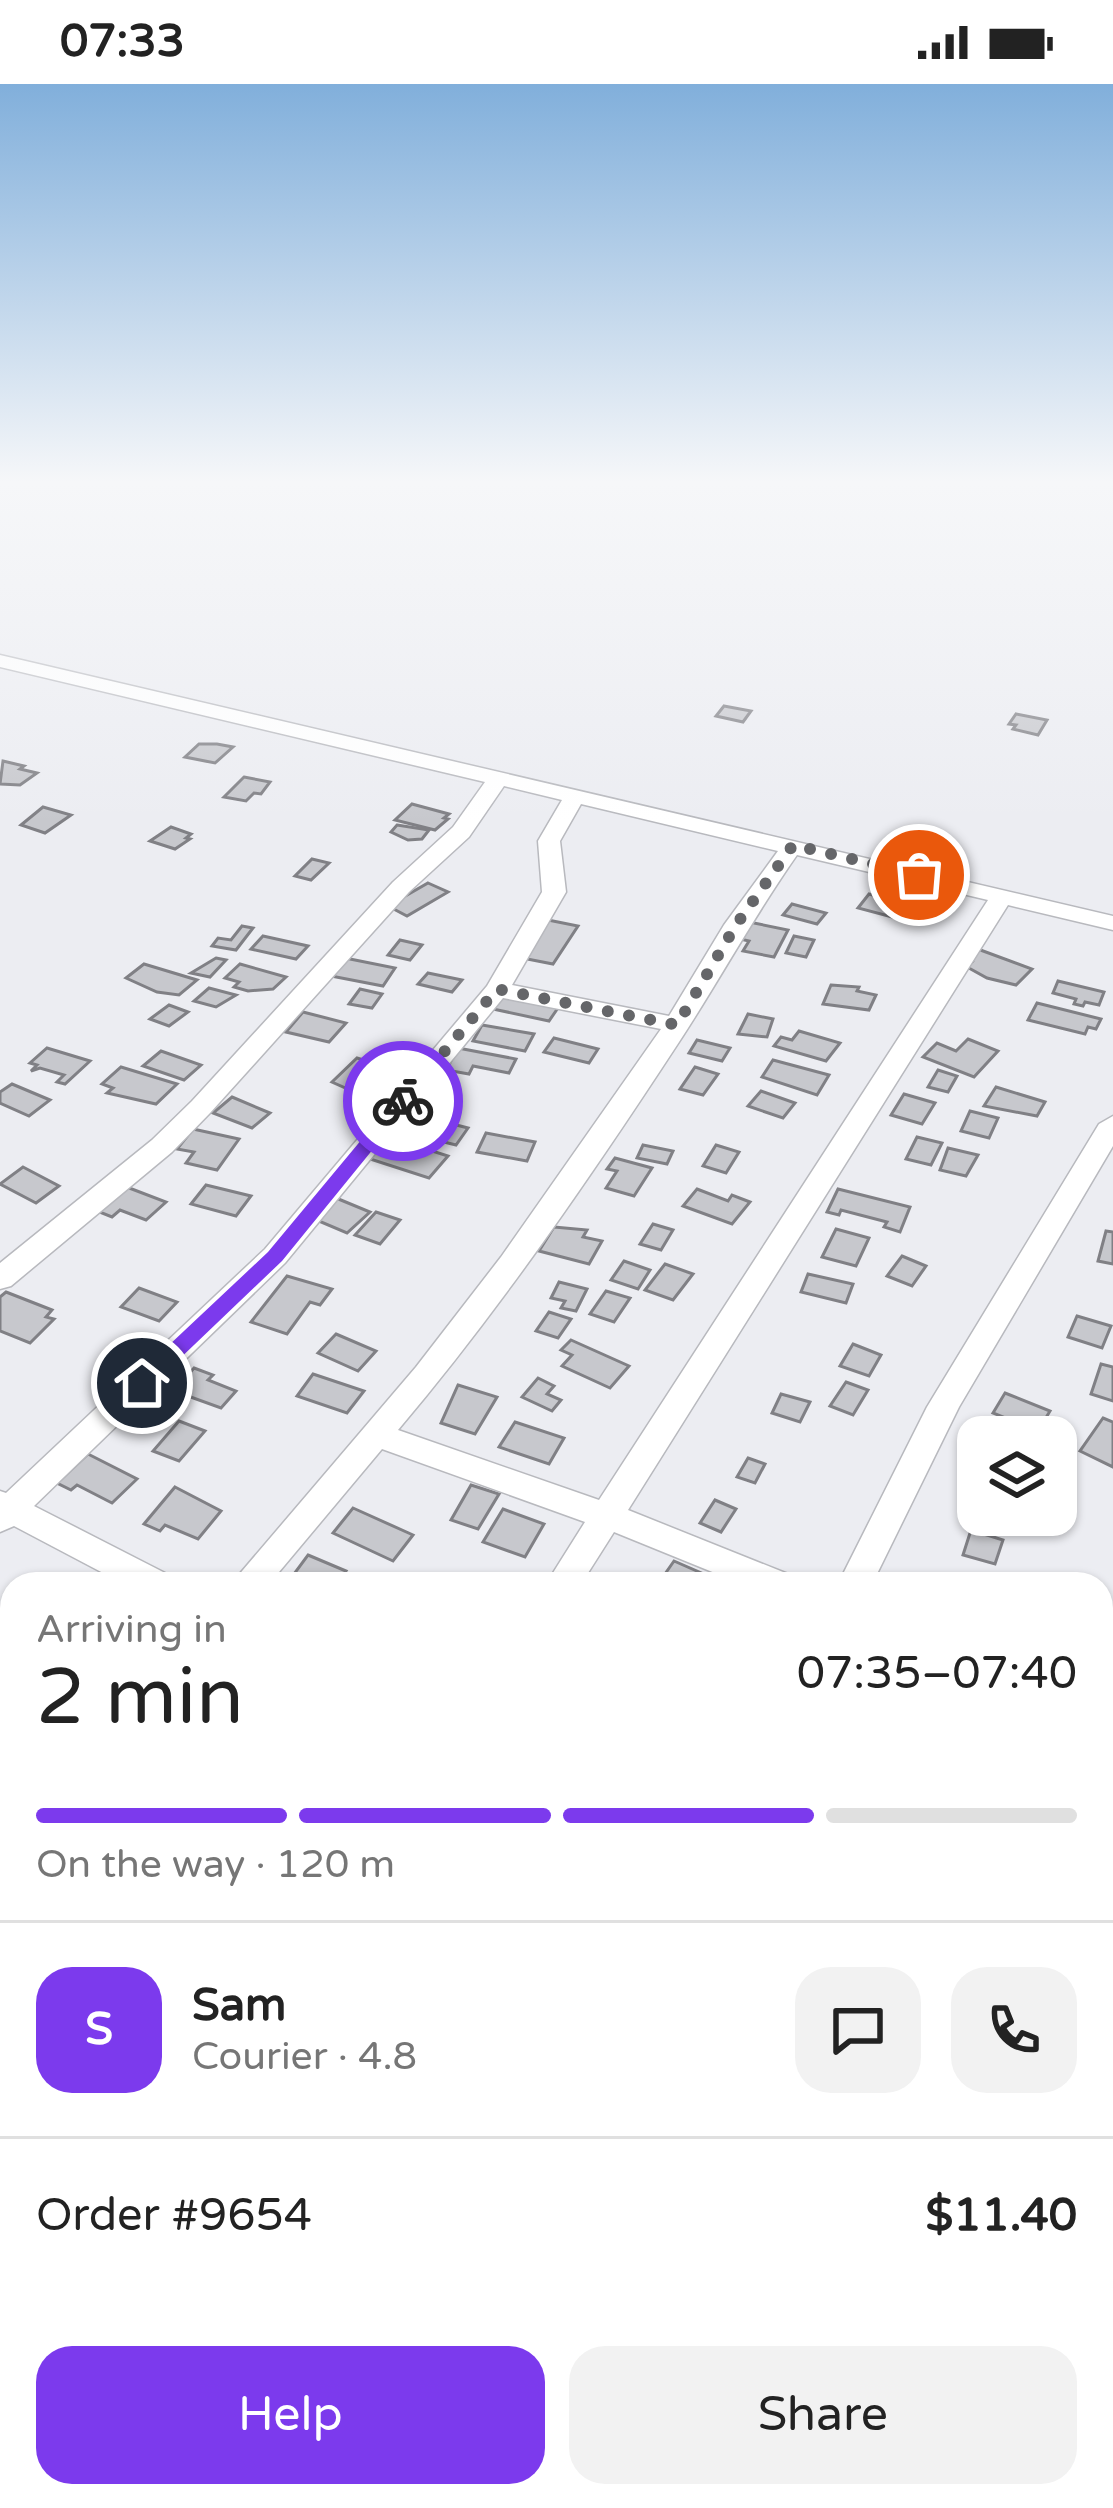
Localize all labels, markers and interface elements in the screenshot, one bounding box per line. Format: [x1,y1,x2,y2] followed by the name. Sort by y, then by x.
[60,15,185,69] text: 07:33
[868,824,970,926] pin
[886,842,952,908] icon: bag
[343,1041,463,1161] courier
[370,1068,436,1134] icon: bike
[91,1332,193,1434] pin
[109,1350,175,1416] icon: home
[957,1416,1077,1536] map controls
[957,1416,1077,1536] button: layers
[36,1606,227,1653] text: Arriving in
[797,1647,1077,1701] text: 07:35–07:40
[36,1651,244,1745] text: 2 min
[36,1841,395,1888] text: On the way · 120 m
[795,1967,921,2093] button: chat
[951,1967,1077,2093] button: phone
[192,1979,286,2033] text: Sam
[85,2003,113,2057] text: S
[192,2033,417,2080] text: Courier · 4.8
[36,2189,312,2243] text: Order #9654
[925,2189,1077,2243] text: $11.40
[36,2346,545,2484] button: Help
[569,2346,1077,2484] button: Share

